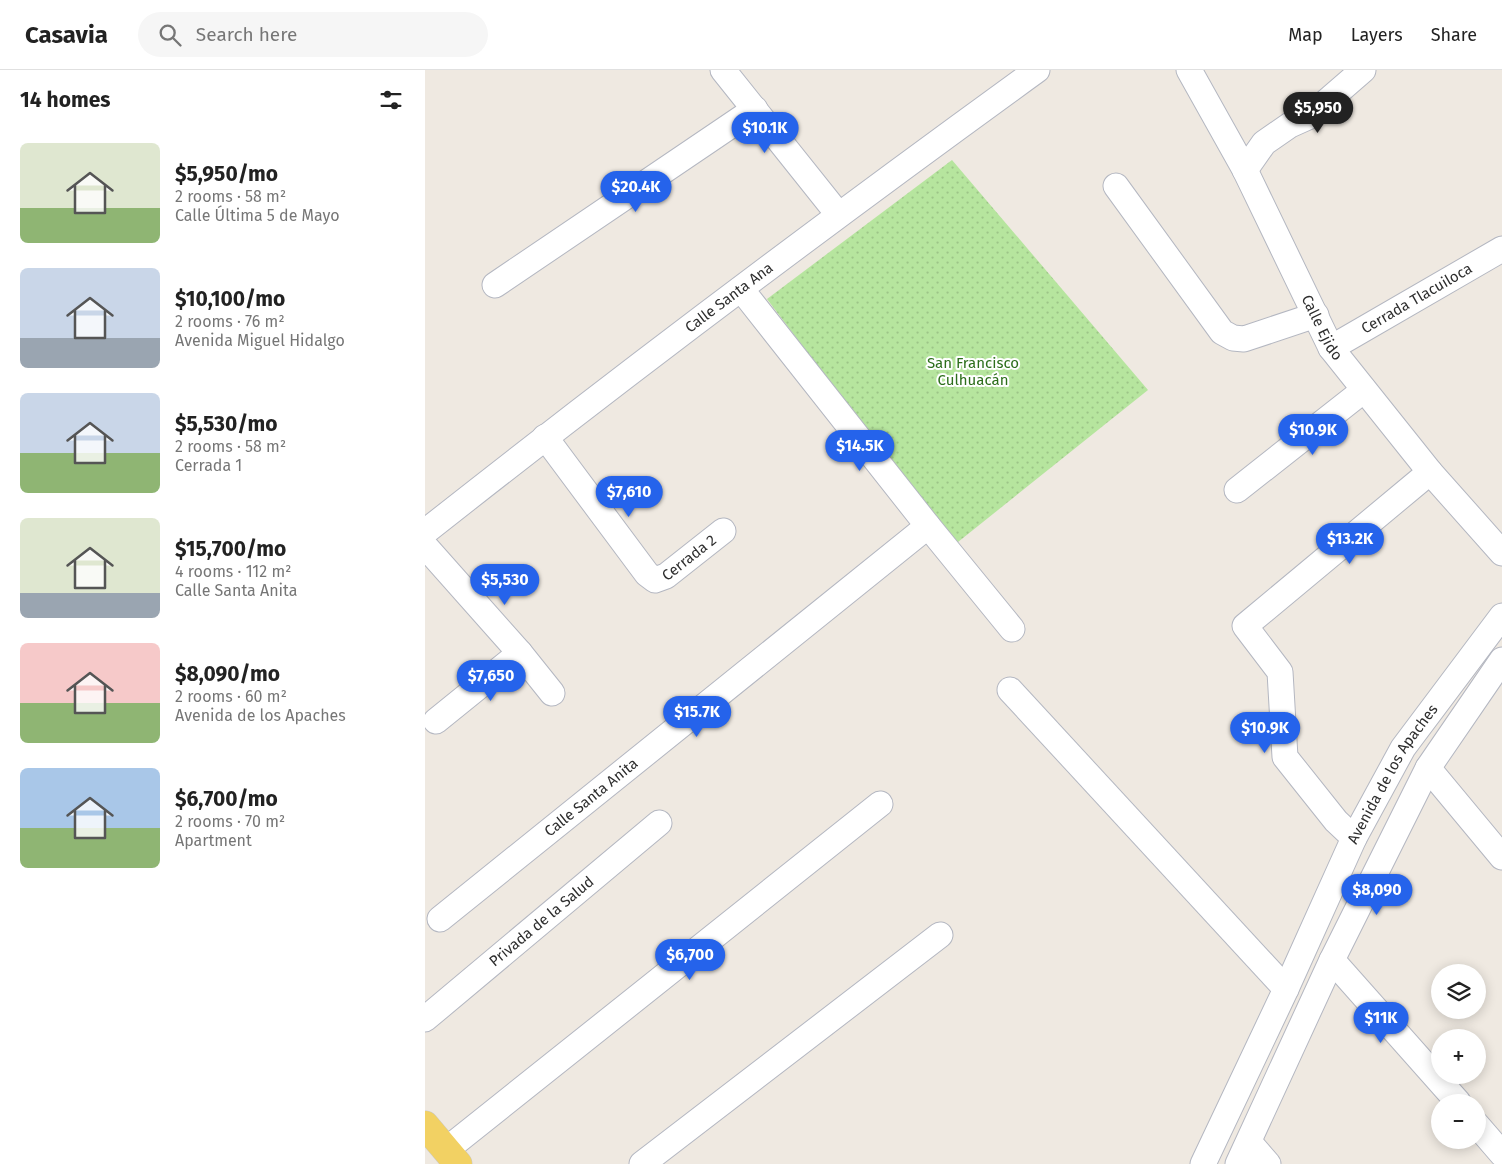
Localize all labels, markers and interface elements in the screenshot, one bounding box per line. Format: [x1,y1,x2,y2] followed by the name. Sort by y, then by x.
[138,12,488,57] search box
[25,21,108,49] text: Casavia
[156,21,184,49] icon: search
[196,23,297,46] text: Search here
[1288,24,1323,46] text: Map
[1351,24,1403,46] text: Layers
[1431,24,1477,46] text: Share
[377,86,405,114] icon: filters
[20,87,110,113] text: 14 homes
[1277,92,1359,134] pin: $5,950
[1294,98,1342,117] text: $5,950
[724,112,806,154] pin: $10.1K
[743,118,787,137] text: $10.1K
[175,161,278,187] text: $5,950/mo
[60,163,120,223] icon: home
[595,170,677,213] pin: $20.4K
[612,177,660,196] text: $20.4K
[175,187,286,206] text: 2 rooms · 58 m²
[175,206,340,225] text: Calle Última 5 de Mayo
[682,259,777,336] street label: Calle Santa Ana
[1358,259,1475,338] street label: Cerrada Tlacuiloca
[175,286,285,312] text: $10,100/mo
[60,288,120,348] icon: home
[1298,292,1346,364] street label: Calle Ejido
[175,312,285,331] text: 2 rooms · 76 m²
[175,331,345,350] text: Avenida Miguel Hidalgo
[927,354,1019,389] park label: San Francisco Culhuacán
[175,411,278,437] text: $5,530/mo
[60,413,120,473] icon: home
[1272,414,1354,456] pin: $10.9K
[1289,420,1337,439] text: $10.9K
[819,430,901,472] pin: $14.5K
[836,436,884,455] text: $14.5K
[175,437,286,456] text: 2 rooms · 58 m²
[175,456,242,475] text: Cerrada 1
[588,476,670,518] pin: $7,610
[607,482,651,501] text: $7,610
[1309,522,1391,565] pin: $13.2K
[1327,529,1373,548] text: $13.2K
[658,531,720,585] street label: Cerrada 2
[175,536,286,562] text: $15,700/mo
[60,538,120,598] icon: home
[175,562,291,581] text: 4 rooms · 112 m²
[464,564,546,606] pin: $5,530
[481,570,529,589] text: $5,530
[175,581,297,600] text: Calle Santa Anita
[450,660,532,702] pin: $7,650
[175,661,280,687] text: $8,090/mo
[60,663,120,723] icon: home
[468,666,514,685] text: $7,650
[175,687,287,706] text: 2 rooms · 60 m²
[656,696,738,738] pin: $15.7K
[1344,701,1442,847] street label: Avenida de los Apaches
[674,702,720,721] text: $15.7K
[175,706,346,725] text: Avenida de los Apaches
[1224,712,1306,754] pin: $10.9K
[1241,718,1289,737] text: $10.9K
[541,754,641,840] street label: Calle Santa Anita
[175,786,278,812] text: $6,700/mo
[60,788,120,848] icon: home
[175,812,285,831] text: 2 rooms · 70 m²
[175,831,252,850] text: Apartment
[486,872,597,970] street label: Privada de la Salud
[1336,874,1418,916] pin: $8,090
[1352,880,1402,899] text: $8,090
[649,938,731,981] pin: $6,700
[666,945,714,964] text: $6,700
[1431,964,1486,1149] map controls
[1431,964,1486,1019] button: layers
[1351,1002,1411,1044] pin: $11K
[1365,1008,1397,1027] text: $11K
[1431,1029,1486,1084] button: +
[1431,1094,1486,1149] button: −

